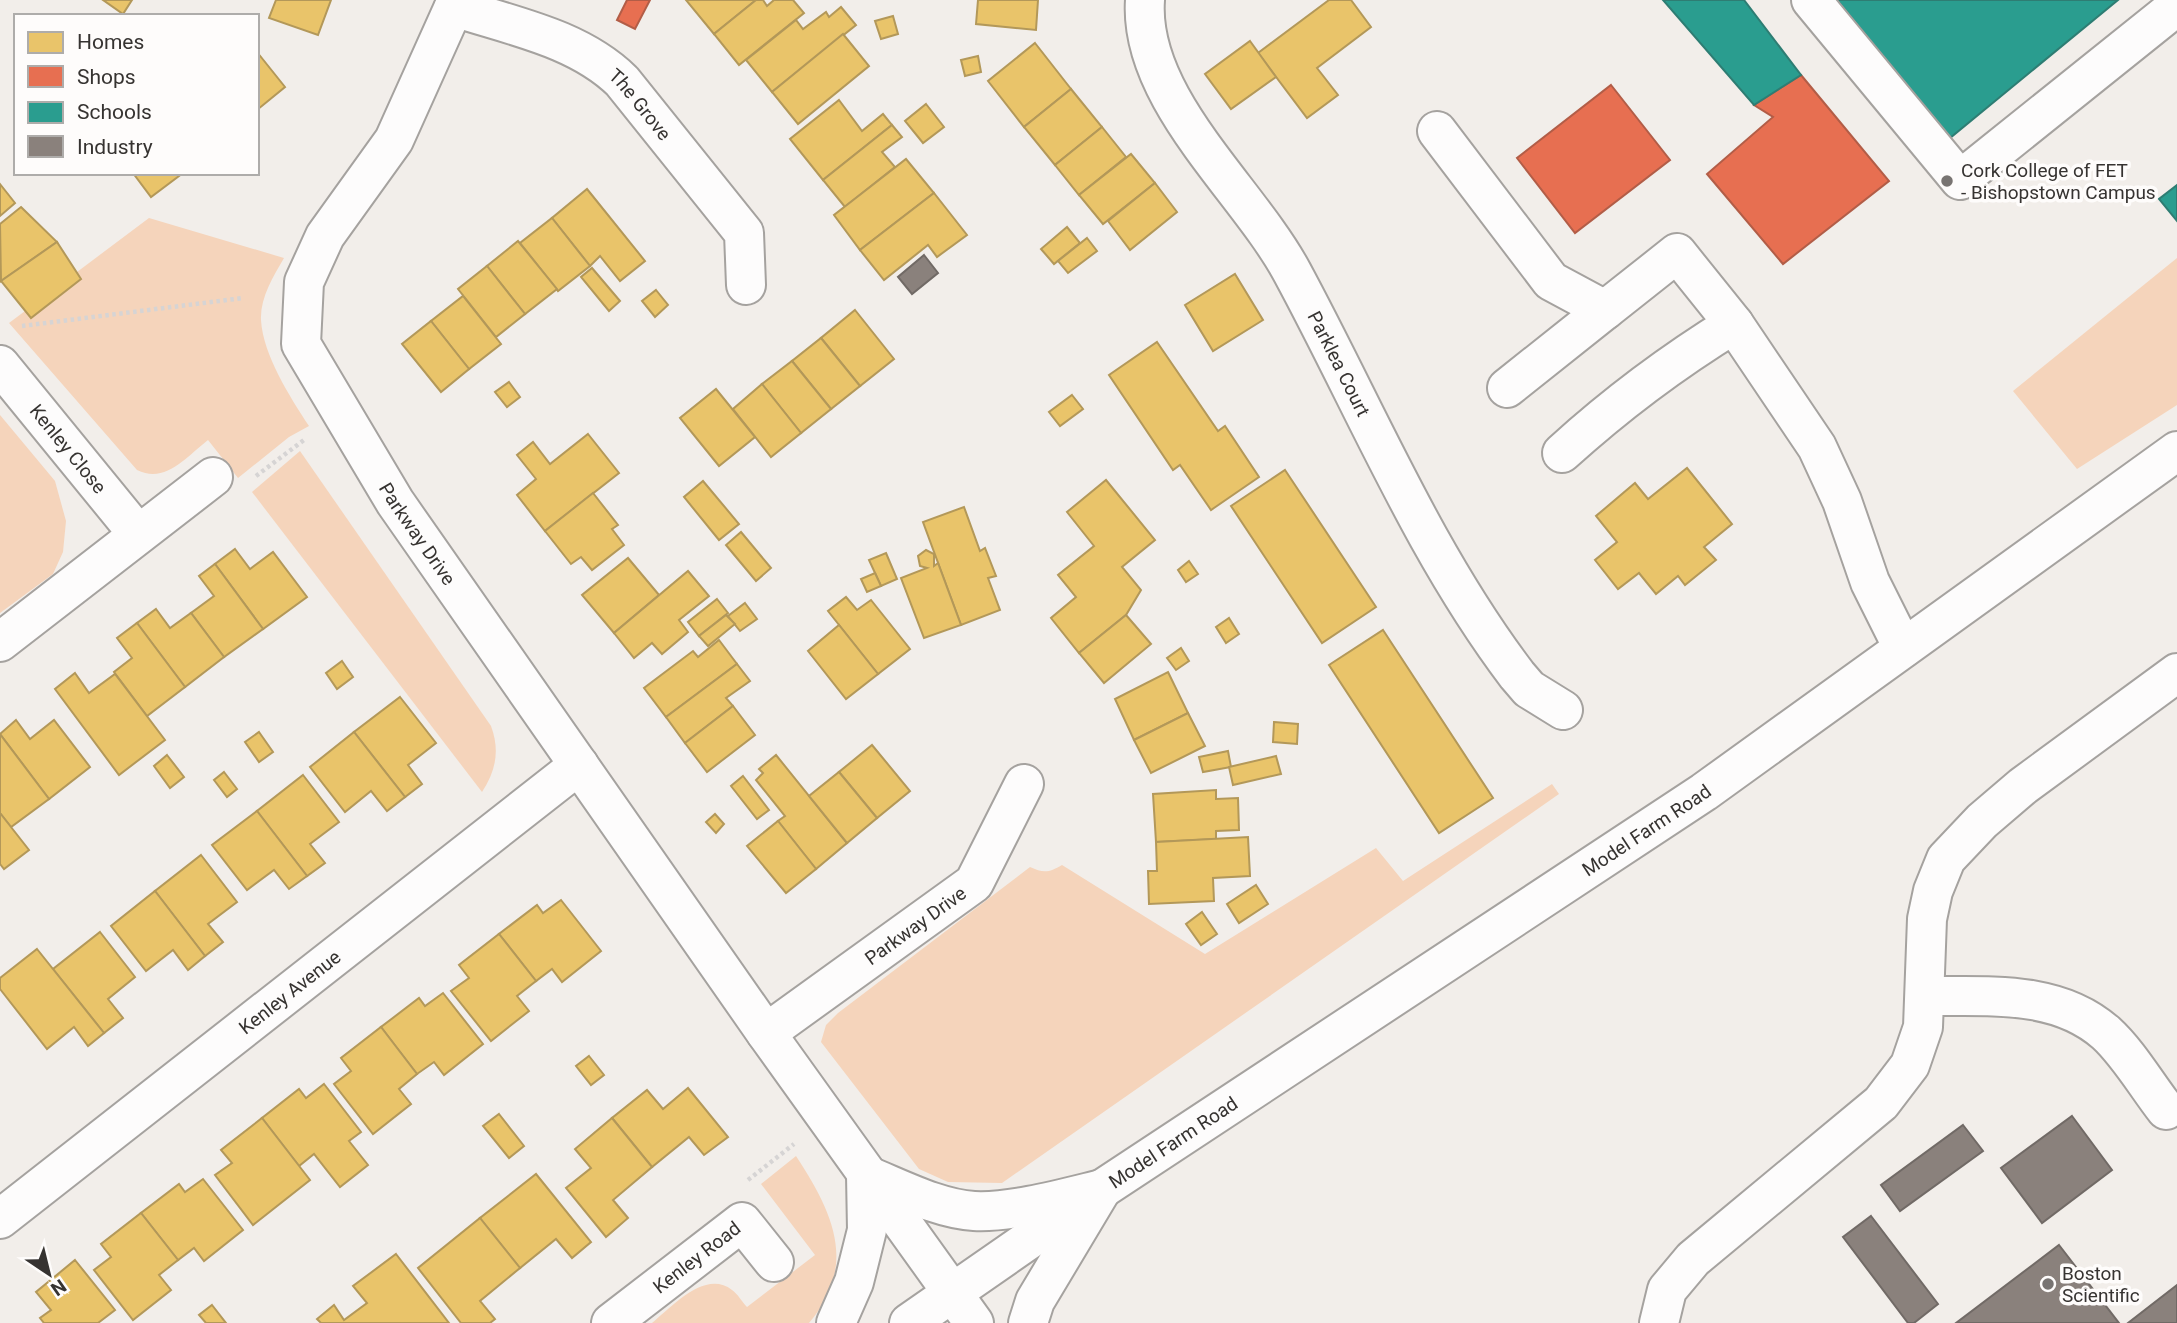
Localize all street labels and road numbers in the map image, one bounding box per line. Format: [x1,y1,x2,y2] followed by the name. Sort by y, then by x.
[605,63,676,145] street label: The Grove
[1303,307,1375,420] street label: Parklea Court
[25,399,111,498] street label: Kenley Close
[374,478,461,589] street label: Parkway Drive
[1578,779,1715,881] street label: Model Farm Road
[860,881,970,970] street label: Parkway Drive
[234,945,345,1039] street label: Kenley Avenue
[1104,1091,1242,1193] street label: Model Farm Road
[648,1216,745,1298] street label: Kenley Road

